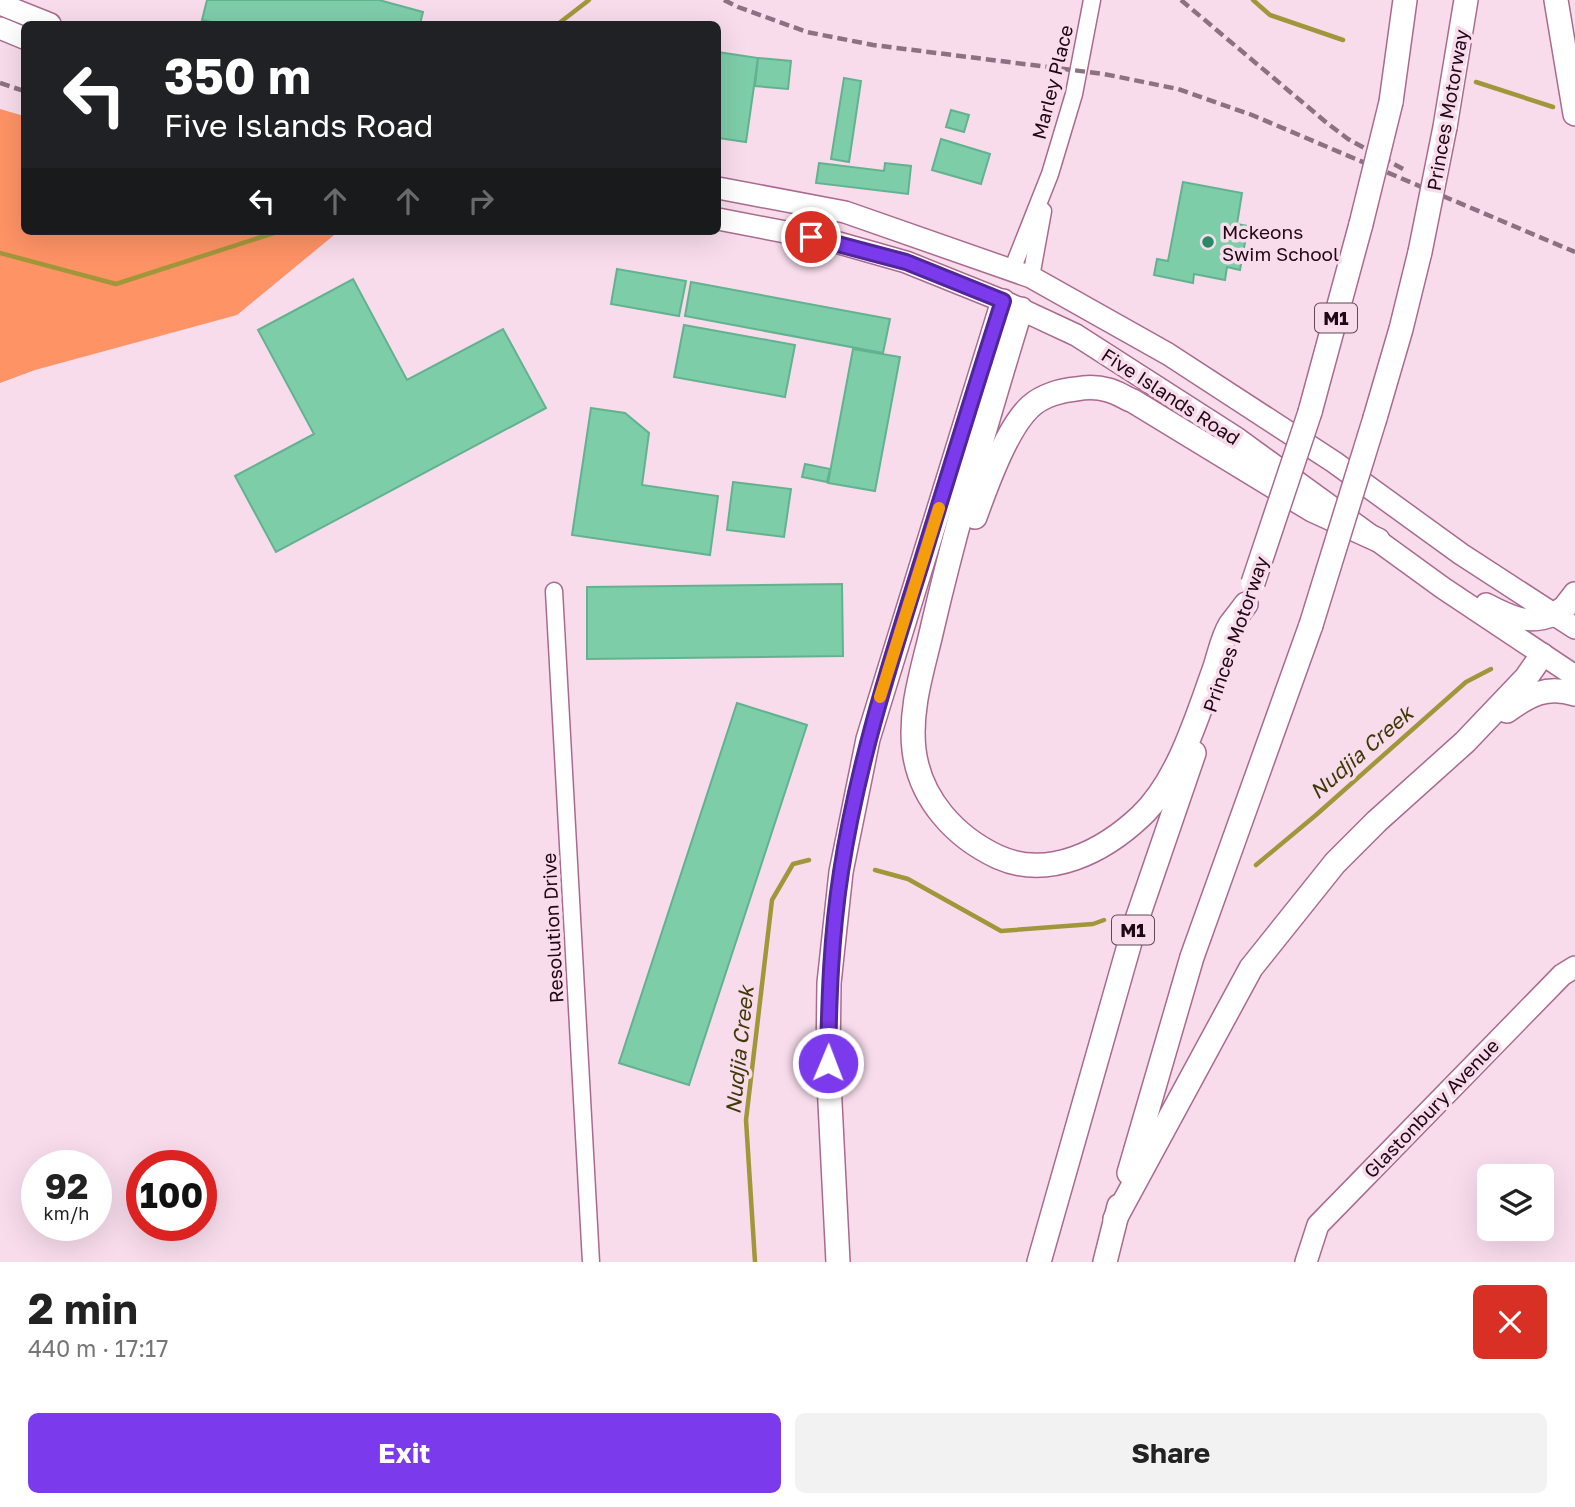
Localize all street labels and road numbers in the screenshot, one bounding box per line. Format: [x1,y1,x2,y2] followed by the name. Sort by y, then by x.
[1027,22,1077,142] street label: Marley Place
[1421,27,1473,192] street label: Princes Motorway
[1315,304,1357,332] road number: M1
[1098,343,1244,449] street label: Five Islands Road
[1198,553,1273,715] street label: Princes Motorway
[537,852,567,1004] street label: Resolution Drive
[1112,916,1154,945] road number: M1
[1359,1034,1503,1182] street label: Glastonbury Avenue

